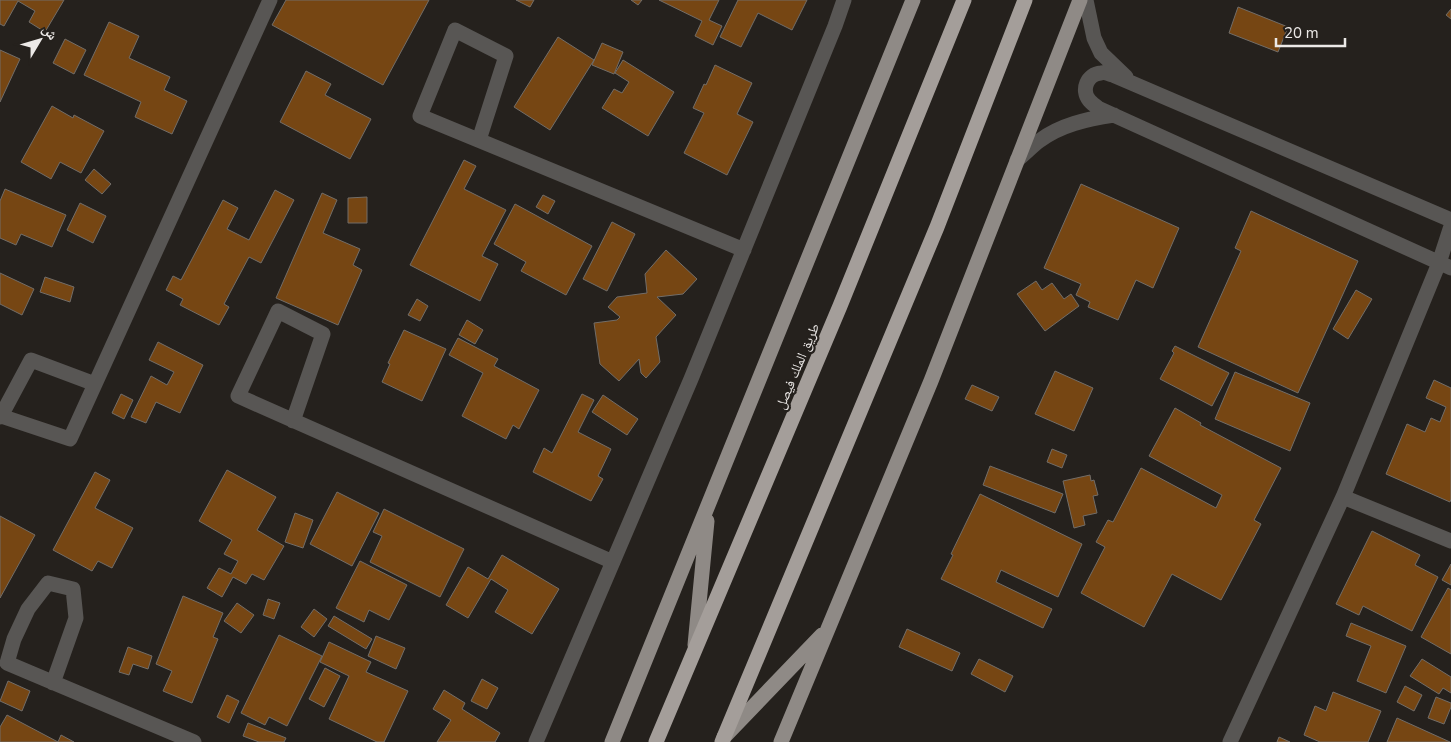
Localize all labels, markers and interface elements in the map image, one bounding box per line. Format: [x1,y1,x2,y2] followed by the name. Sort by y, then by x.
[15,15,65,65] north arrow
[1276,15,1345,47] scale bar
[38,21,62,44] text: ش
[1284,23,1319,43] text: 20 m
[771,320,824,412] street label: طريق الملك فيصل

